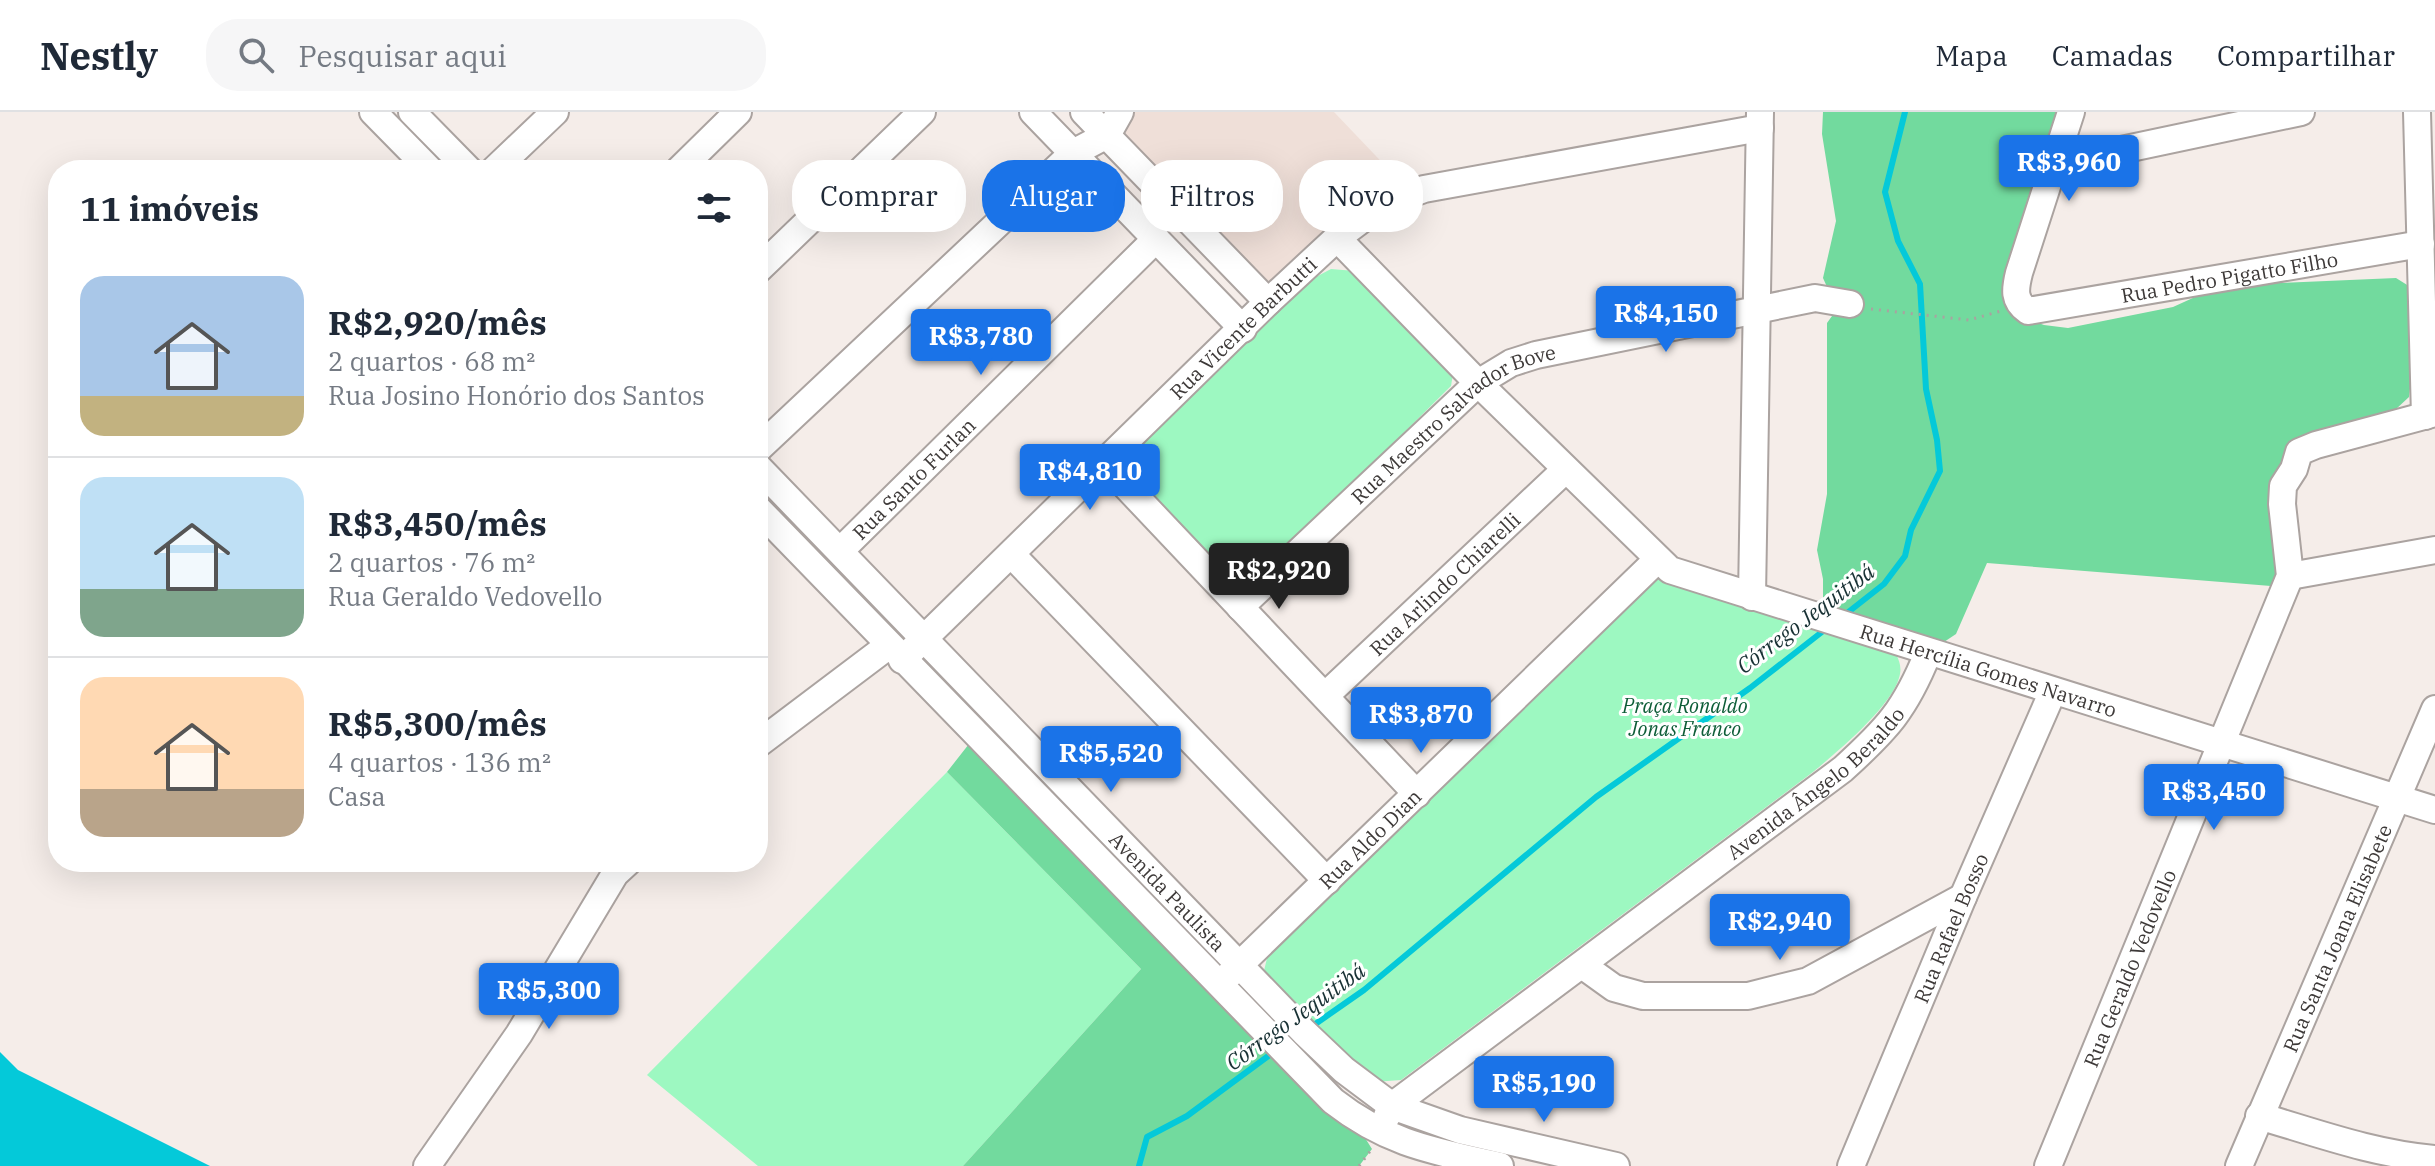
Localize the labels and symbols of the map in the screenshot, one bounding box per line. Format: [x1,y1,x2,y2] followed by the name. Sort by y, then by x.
[1995,135,2143,203] pin: R$3,960
[2119,245,2340,308] street label: Rua Pedro Pigatto Filho
[1163,250,1322,405] street label: Rua Vicente Barbutti
[1592,286,1740,354] pin: R$4,150
[907,309,1055,377] pin: R$3,780
[1345,338,1558,509] street label: Rua Maestro Salvador Bove
[846,411,981,545] street label: Rua Santo Furlan
[1016,444,1164,512] pin: R$4,810
[1363,506,1526,661] street label: Rua Arlindo Chiarelli
[1205,543,1353,611] pin: R$2,920
[1730,557,1880,679] water label: Córrego Jequitibá
[1857,617,2120,723] street label: Rua Hercília Gomes Navarro
[1347,687,1495,755] pin: R$3,870
[1621,692,1748,742] park label: Praça Ronaldo Jonas Franco
[1721,701,1910,865] street label: Avenida Ângelo Beraldo
[1037,726,1185,794] pin: R$5,520
[2140,764,2288,832] pin: R$3,450
[1313,782,1427,895] street label: Rua Aldo Dian
[2276,820,2398,1056] street label: Rua Santa Joana Elisabete
[1104,826,1232,957] street label: Avenida Paulista
[1907,849,1994,1007] street label: Rua Rafael Bosso
[2077,865,2182,1071] street label: Rua Geraldo Vedovello
[1706,894,1854,962] pin: R$2,940
[1219,956,1371,1076] water label: Córrego Jequitibá
[475,963,623,1031] pin: R$5,300
[1470,1056,1618,1124] pin: R$5,190

